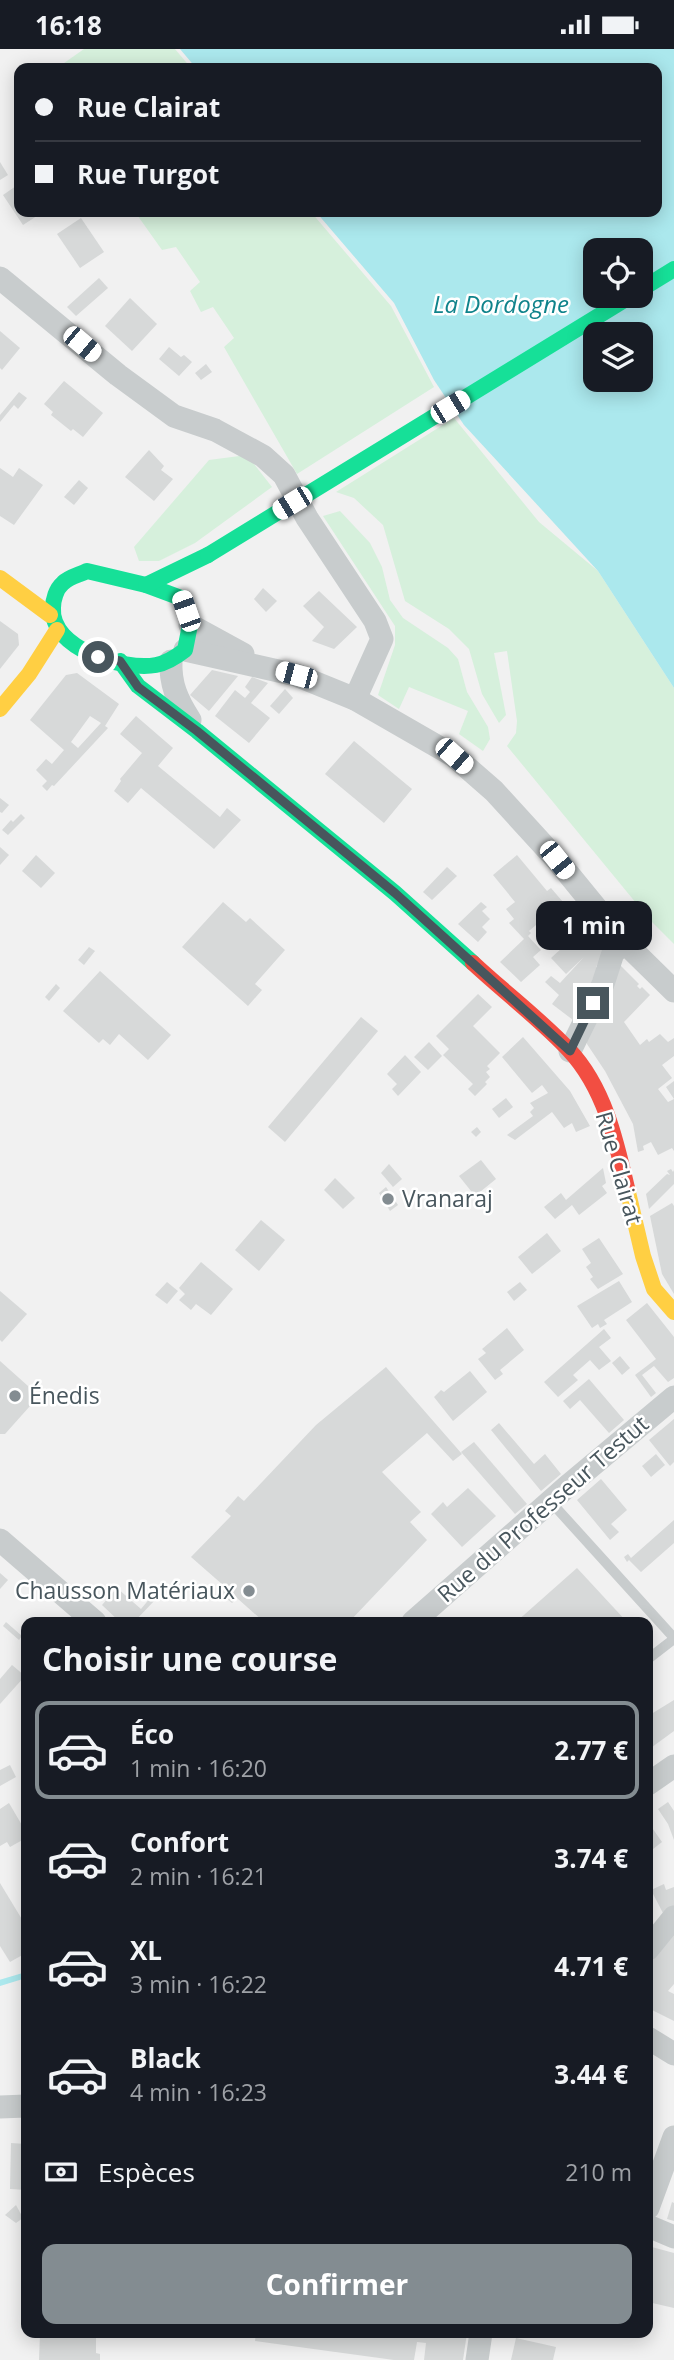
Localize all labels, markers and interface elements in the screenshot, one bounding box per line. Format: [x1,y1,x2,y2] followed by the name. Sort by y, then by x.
[35,7,102,43] text: 16:18
[77,89,220,125] text: Rue Clairat
[77,156,219,192] text: Rue Turgot
[583,238,653,392] map controls
[583,238,653,308] button: locate
[433,287,569,320] water label: La Dordogne
[60,322,105,366] car
[583,322,653,392] button: layers
[427,387,474,427] car
[269,483,316,523] car
[170,588,203,634] car
[82,641,114,673] route start
[273,659,320,691] car
[432,734,477,778] car
[536,837,579,883] car
[535,901,651,951] callout: 1 min
[562,909,626,941] text: 1 min
[577,987,609,1019] route end
[589,1107,651,1228] street label: Rue Clairat
[402,1182,493,1214] place label: Vranaraj
[380,1191,396,1207] marker: Vranaraj
[29,1379,100,1411] place label: Énedis
[7,1388,23,1404] marker: Énedis
[430,1407,655,1609] street label: Rue du Professeur Testut
[15,1574,235,1606] place label: Chausson Matériaux
[241,1583,257,1599] marker: Chausson Matériaux
[42,1637,337,1680] text: Choisir une course
[130,1716,174,1752] text: Éco
[46,1719,109,1782] icon: car
[554,1732,628,1768] text: 2.77 €
[130,1752,267,1784] text: 1 min · 16:20
[130,1824,229,1860] text: Confort
[46,1827,109,1890] icon: car
[554,1840,628,1876] text: 3.74 €
[130,1860,267,1892] text: 2 min · 16:21
[130,1932,162,1968] text: XL
[46,1935,109,1998] icon: car
[554,1948,628,1984] text: 4.71 €
[130,1968,267,2000] text: 3 min · 16:22
[130,2040,201,2076] text: Black
[46,2043,109,2106] icon: car
[554,2056,628,2092] text: 3.44 €
[130,2076,267,2108] text: 4 min · 16:23
[42,2153,80,2191] icon: cash
[98,2154,195,2190] text: Espèces
[565,2156,632,2188] text: 210 m
[42,2244,632,2324] button: Confirmer

